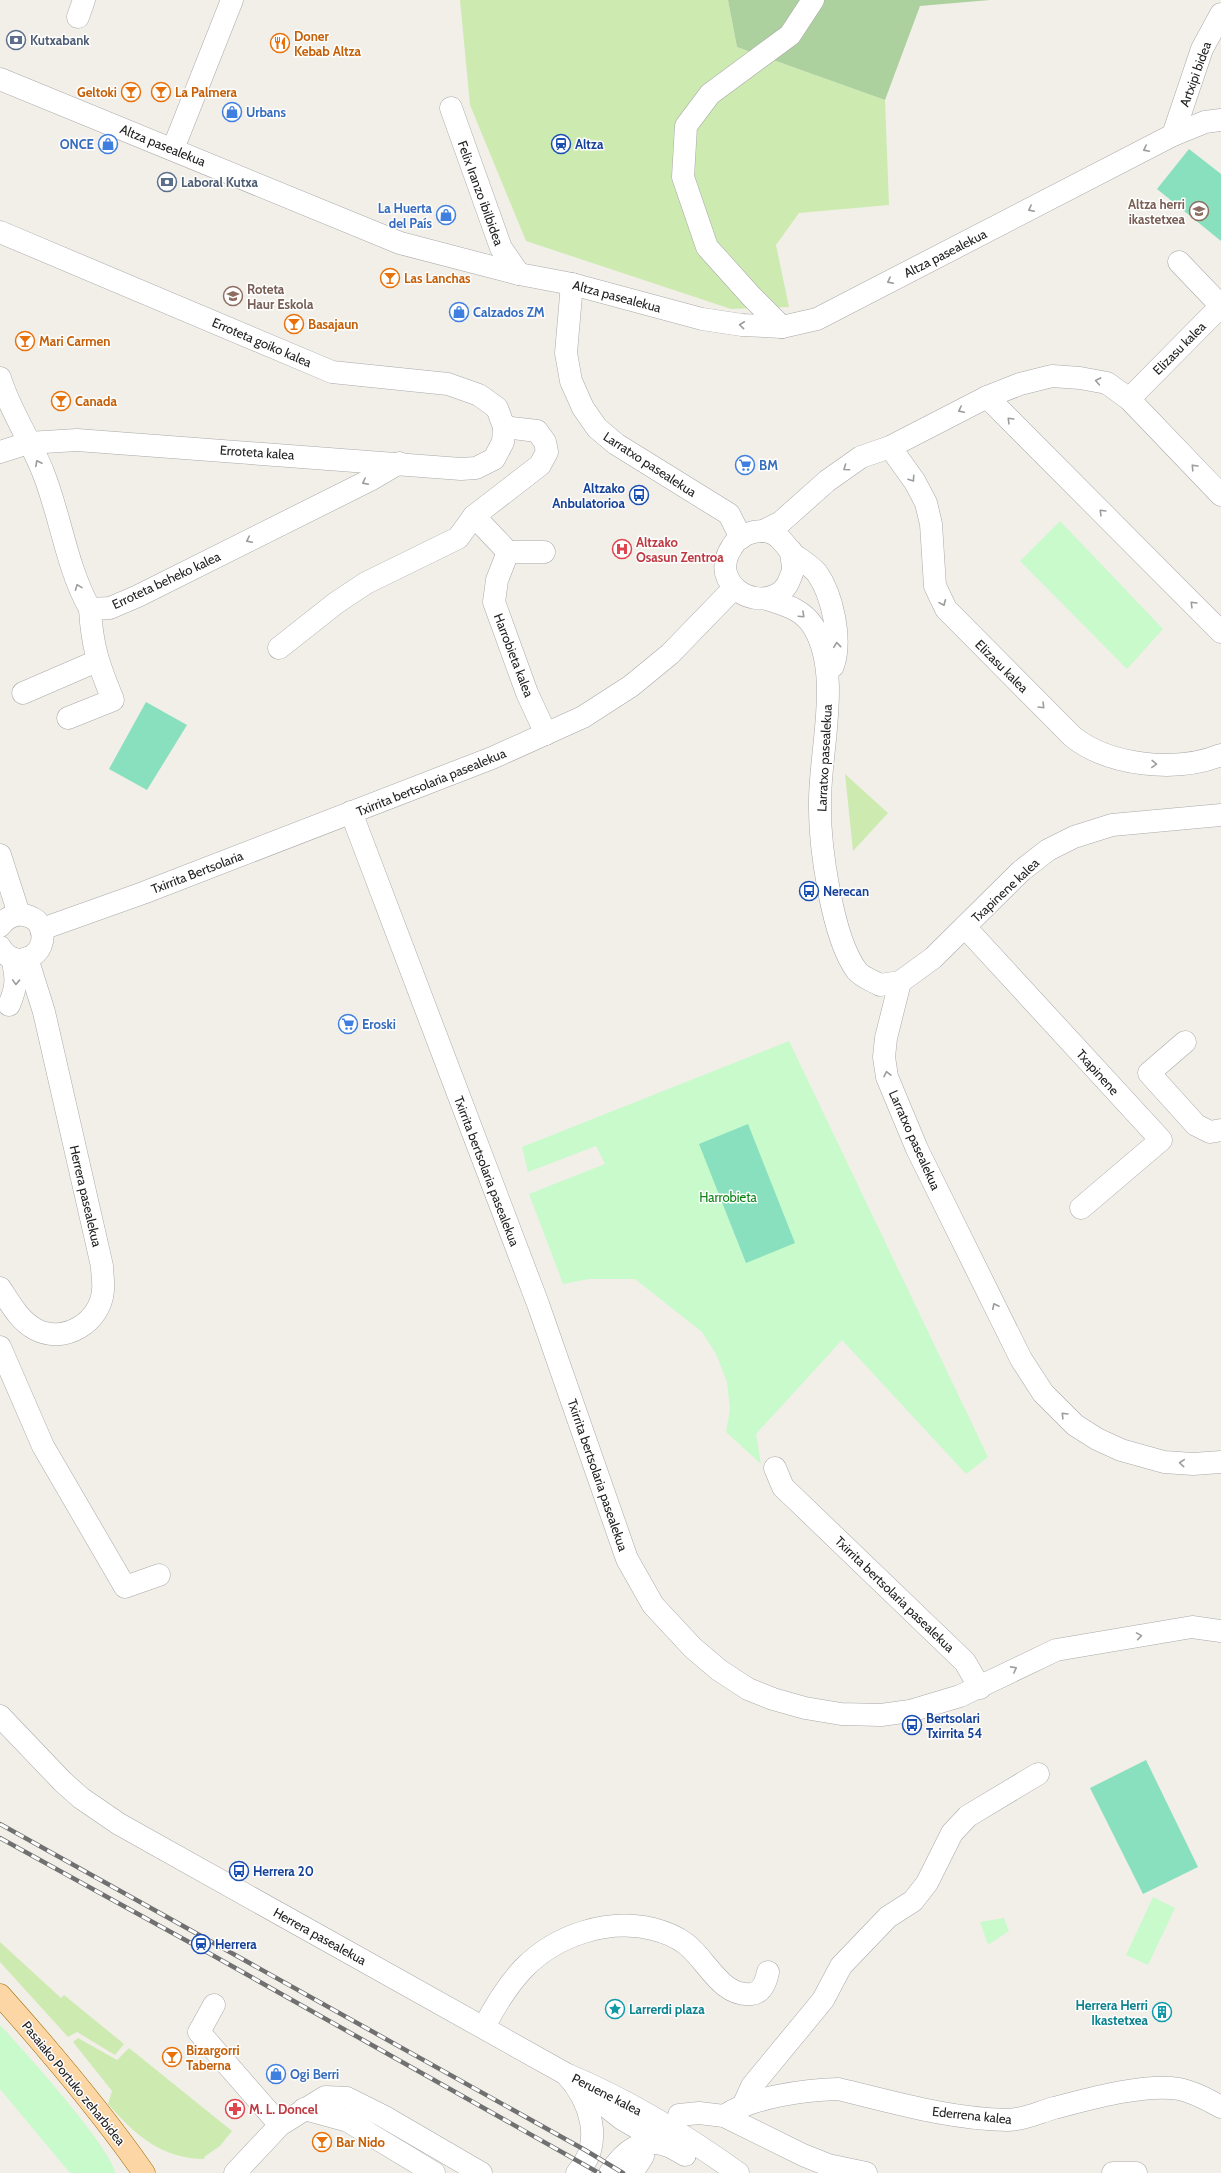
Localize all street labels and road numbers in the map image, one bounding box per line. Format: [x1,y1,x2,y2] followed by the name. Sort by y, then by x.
[1176,38,1214,109] street label: Artxipi bidea
[118,121,209,170] street label: Altza pasealekua
[455,138,508,248] street label: Felix Iranzo ibilbidea
[901,225,990,281] street label: Altza pasealekua
[571,277,664,316] street label: Altza pasealekua
[210,314,315,370] street label: Erroteta goiko kalea
[1149,318,1209,378] street label: Elizasu kalea
[600,428,700,500] street label: Larratxo pasealekua
[219,441,296,463] street label: Erroteta kalea
[109,548,223,612] street label: Erroteta beheko kalea
[491,611,538,700] street label: Harrobieta kalea
[972,636,1032,696] street label: Elizasu kalea
[813,703,835,812] street label: Larratxo pasealekua
[354,744,509,819] street label: Txirrita bertsolaria pasealekua
[149,847,246,897] street label: Txirrita Bertsolaria
[968,854,1043,925] street label: Txapinene kalea
[1073,1046,1123,1098] street label: Txapinene
[886,1088,945,1193] street label: Larratxo pasealekua
[451,1094,523,1249] street label: Txirrita bertsolaria pasealekua
[67,1144,106,1249] street label: Herrera pasealekua
[564,1397,632,1554] street label: Txirrita bertsolaria pasealekua
[832,1533,959,1656] street label: Txirrita bertsolaria pasealekua
[271,1904,370,1969] street label: Herrera pasealekua
[19,2018,130,2149] street label: Pasaiako Portuko zeharbidea
[569,2070,645,2119] street label: Peruene kalea
[931,2103,1013,2127] street label: Ederrena kalea

